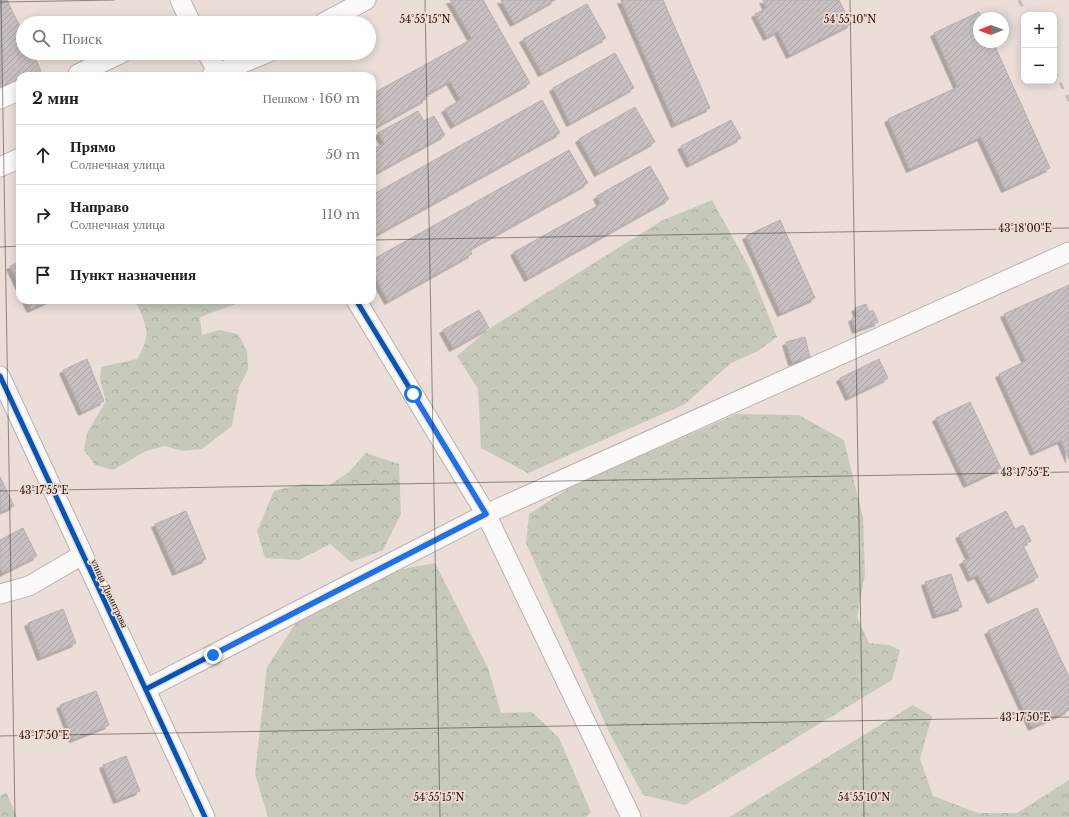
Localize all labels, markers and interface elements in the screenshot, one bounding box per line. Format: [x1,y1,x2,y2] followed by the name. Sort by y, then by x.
[973,12,1009,48] north arrow
[1021,12,1057,84] map controls
[1021,12,1057,48] button: +
[400,13,450,26] text: 54°55'15"N
[824,13,876,26] text: 54°55'10"N
[16,16,376,60] search box
[30,27,52,49] icon: search
[62,29,102,48] text: Поиск
[1021,48,1057,84] button: −
[32,88,79,109] text: 2 мин
[262,90,360,107] text: Пешком · 160 m
[70,137,116,156] text: Прямо
[32,144,54,166] icon: ahead
[326,146,360,163] text: 50 m
[70,156,165,173] text: Солнечная улица
[70,197,129,216] text: Направо
[32,204,54,226] icon: right
[321,206,360,223] text: 110 m
[70,216,165,233] text: Солнечная улица
[998,222,1052,235] text: 43°18'00"E
[32,264,54,286] icon: arrive
[70,265,196,284] text: Пункт назначения
[404,385,422,403] route start
[1000,466,1050,479] text: 43°17'55"E
[19,484,69,497] text: 43°17'55"E
[88,557,132,630] street label: улица Димитрова
[204,646,222,664] route end
[1000,711,1050,724] text: 43°17'50"E
[19,729,69,742] text: 43°17'50"E
[414,791,464,804] text: 54°55'15"N
[838,791,890,804] text: 54°55'10"N

